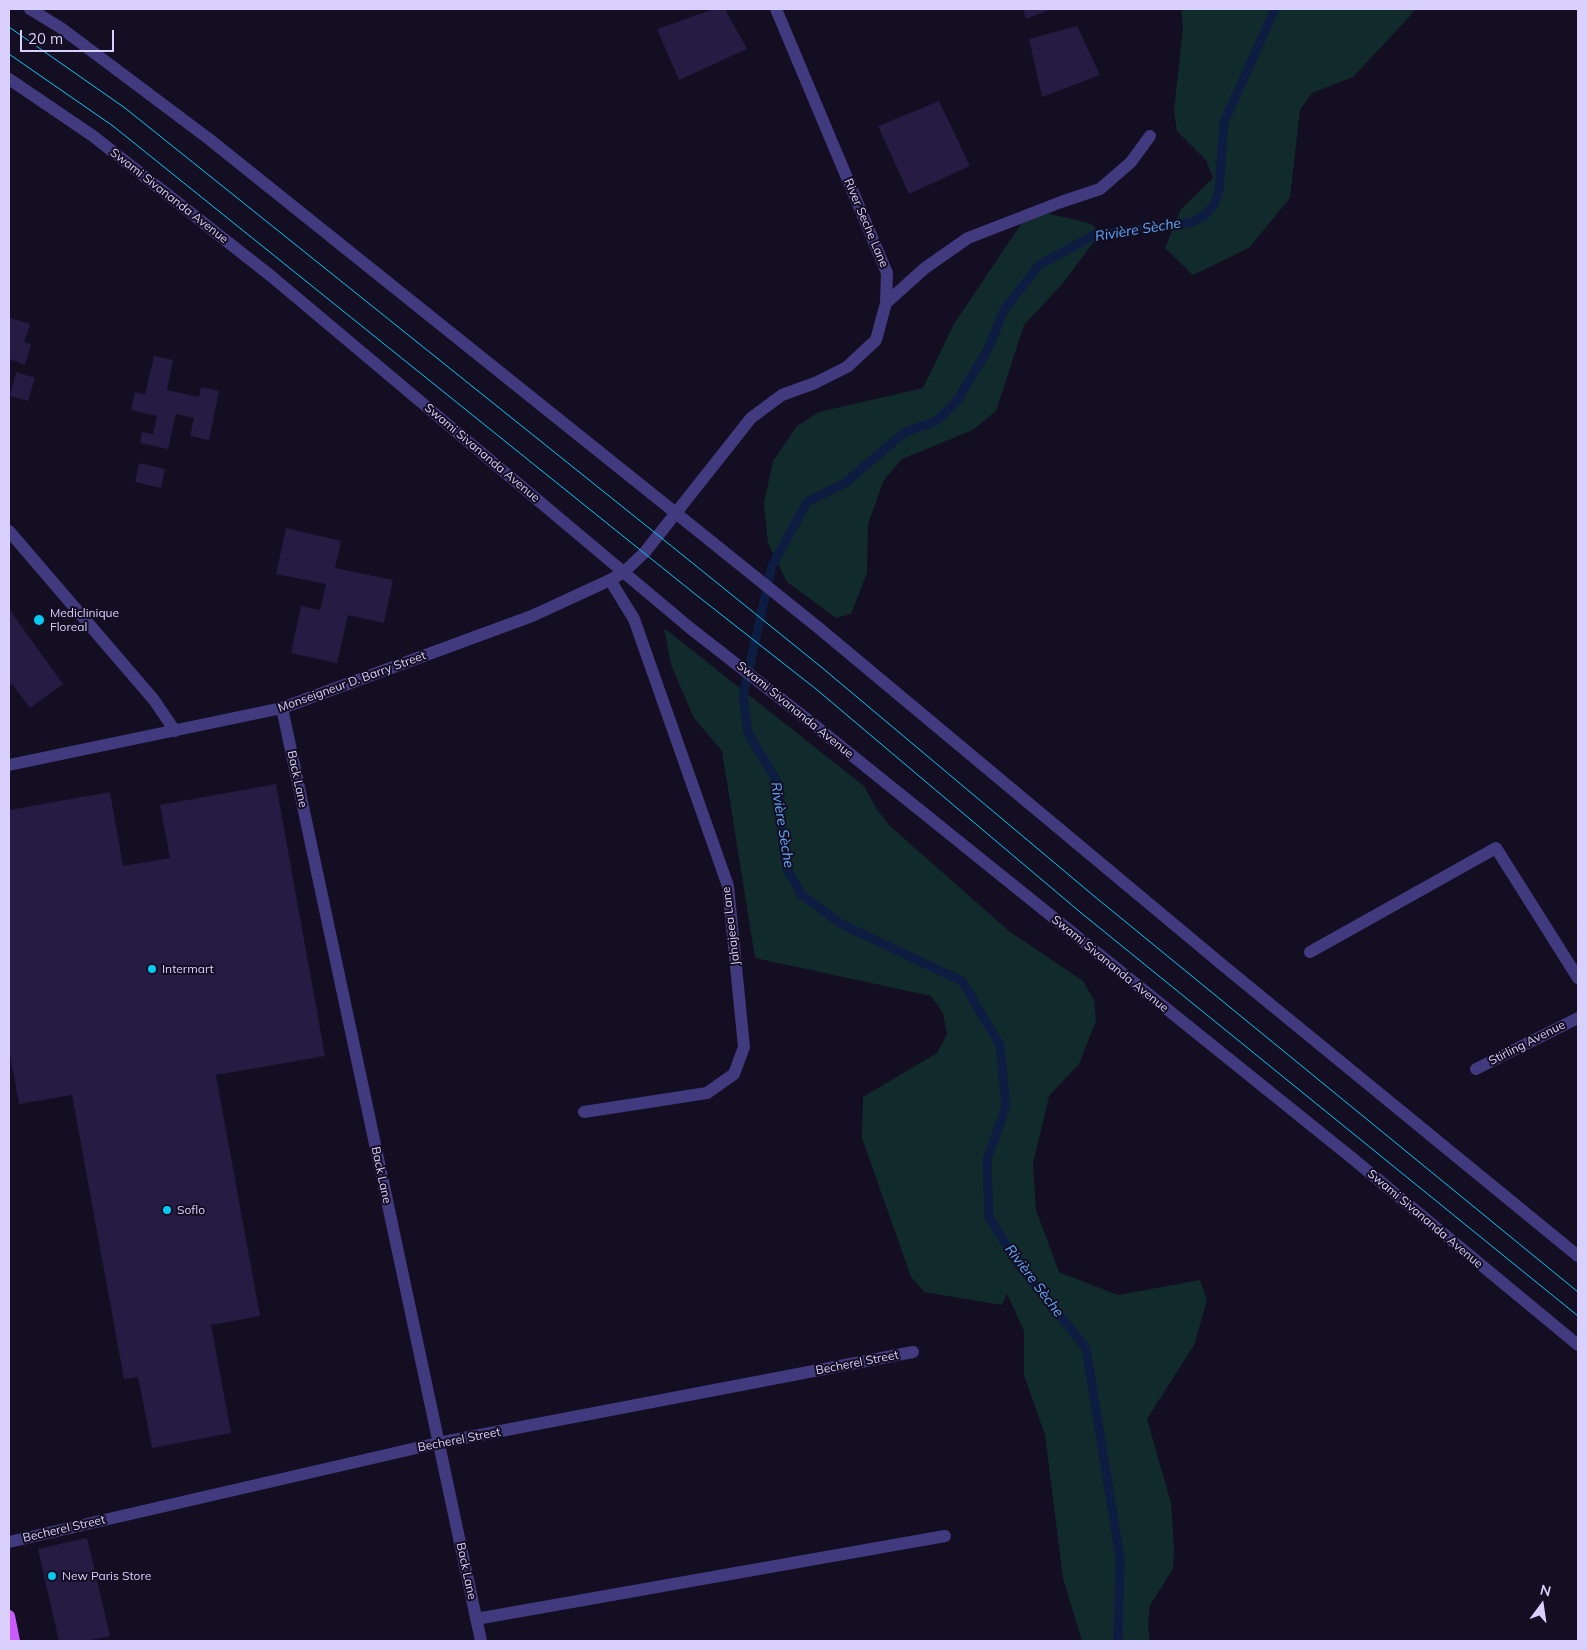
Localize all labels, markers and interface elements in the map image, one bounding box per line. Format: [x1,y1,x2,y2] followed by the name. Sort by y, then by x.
[22,20,116,52] scale bar
[28,29,63,48] text: 20 m
[107,145,231,247] street label: Swami Sivananda Avenue
[841,176,891,270] street label: River Seche Lane
[1094,215,1182,245] water label: Rivière Sèche
[422,401,542,505] street label: Swami Sivananda Avenue
[50,606,119,634] place label: Mediclinique Floreal
[32,613,46,627] marker: Mediclinique Floreal
[276,649,428,715] street label: Monseigneur D. Barry Street
[734,659,856,761] street label: Swami Sivananda Avenue
[284,749,310,809] street label: Back Lane
[767,781,797,869] water label: Rivière Sèche
[719,886,743,966] street label: Jahajeea Lane
[1049,913,1171,1015] street label: Swami Sivananda Avenue
[162,962,214,976] place label: Intermart
[146,963,158,975] marker: Intermart
[1486,1018,1568,1068] street label: Stirling Avenue
[368,1145,394,1205] street label: Back Lane
[1365,1167,1485,1271] street label: Swami Sivananda Avenue
[177,1203,205,1217] place label: Soflo
[161,1204,173,1216] marker: Soflo
[1001,1241,1067,1321] water label: Rivière Sèche
[814,1348,900,1378] street label: Becherel Street
[416,1425,502,1455] street label: Becherel Street
[21,1513,107,1545] street label: Becherel Street
[453,1541,479,1601] street label: Back Lane
[62,1569,151,1583] place label: New Paris Store
[46,1570,58,1582] marker: New Paris Store
[1517,1580,1567,1630] north arrow
[1538,1580,1553,1600] text: N

